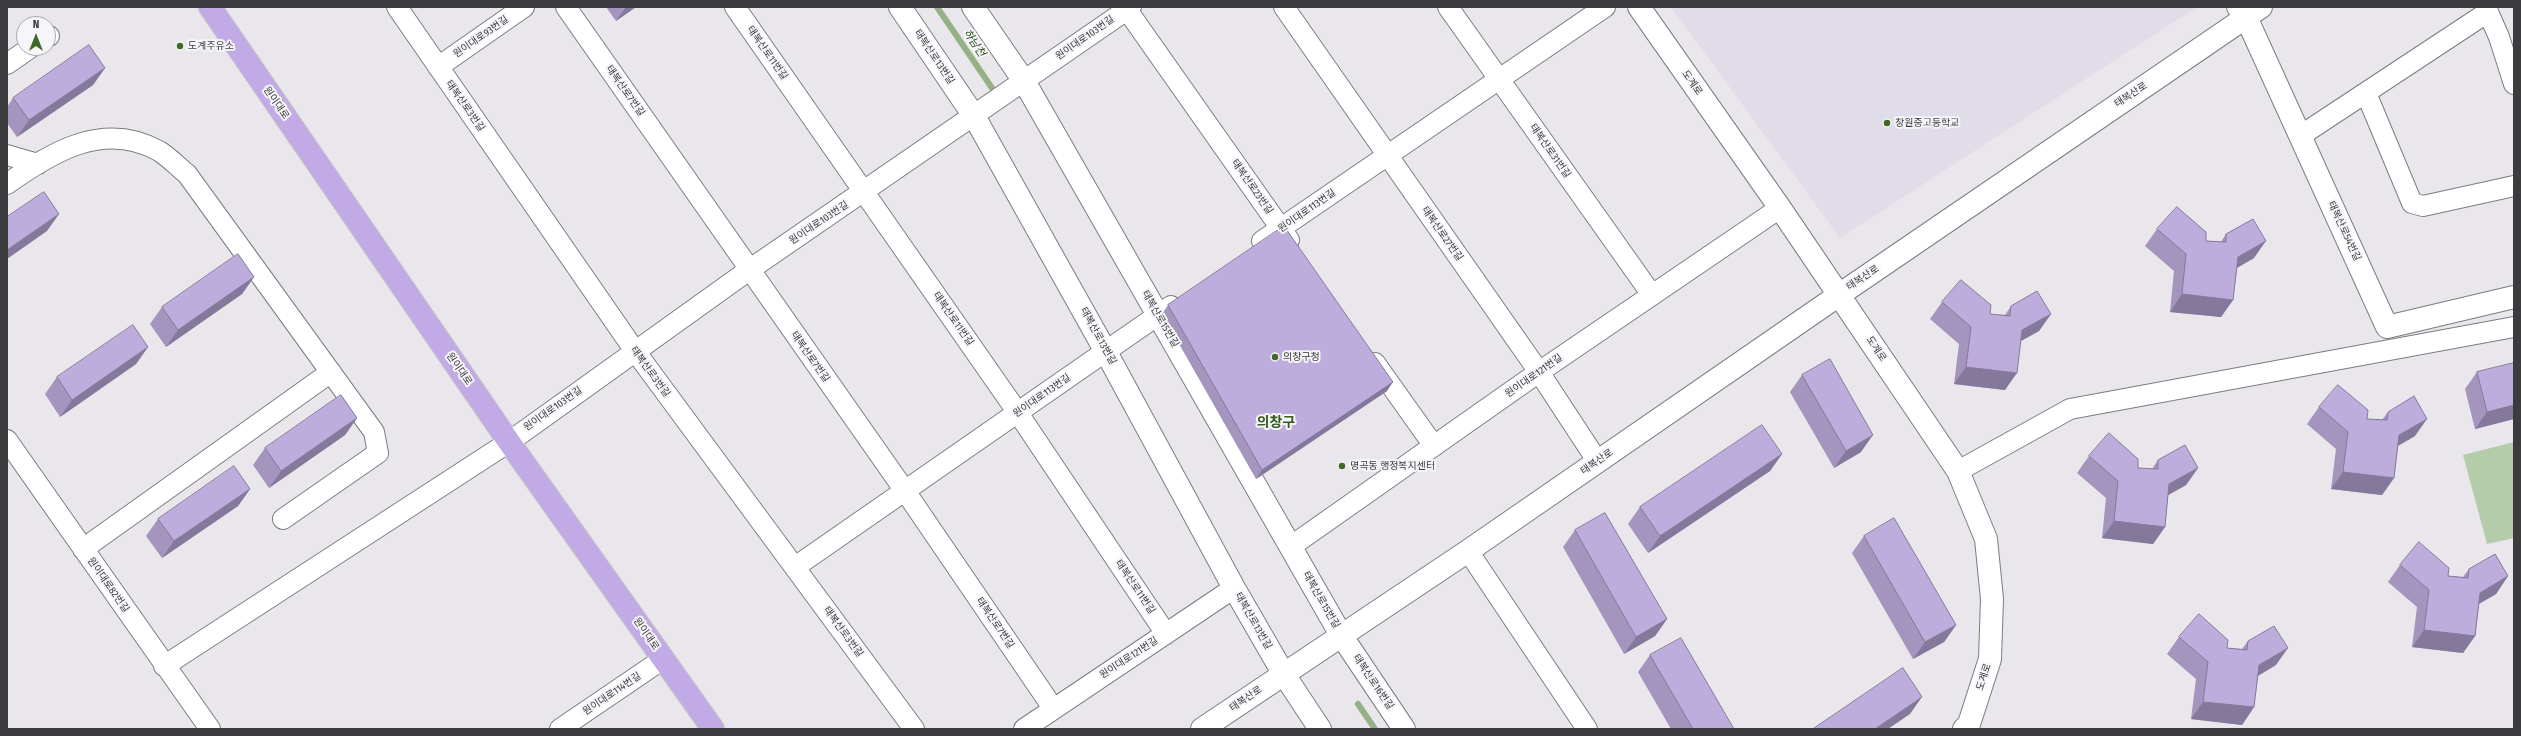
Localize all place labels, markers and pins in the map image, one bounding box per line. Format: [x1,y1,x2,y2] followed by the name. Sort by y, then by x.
[188,40,234,52] place label: 도계주유소
[175,41,185,51] marker: 도계주유소
[1895,117,1959,129] place label: 창원중고등학교
[1882,118,1892,128] marker: 창원중고등학교
[1283,351,1320,363] place label: 의창구청
[1270,352,1280,362] marker: 의창구청
[1350,460,1435,472] place label: 명곡동 행정복지센터
[1337,461,1347,471] marker: 명곡동 행정복지센터

